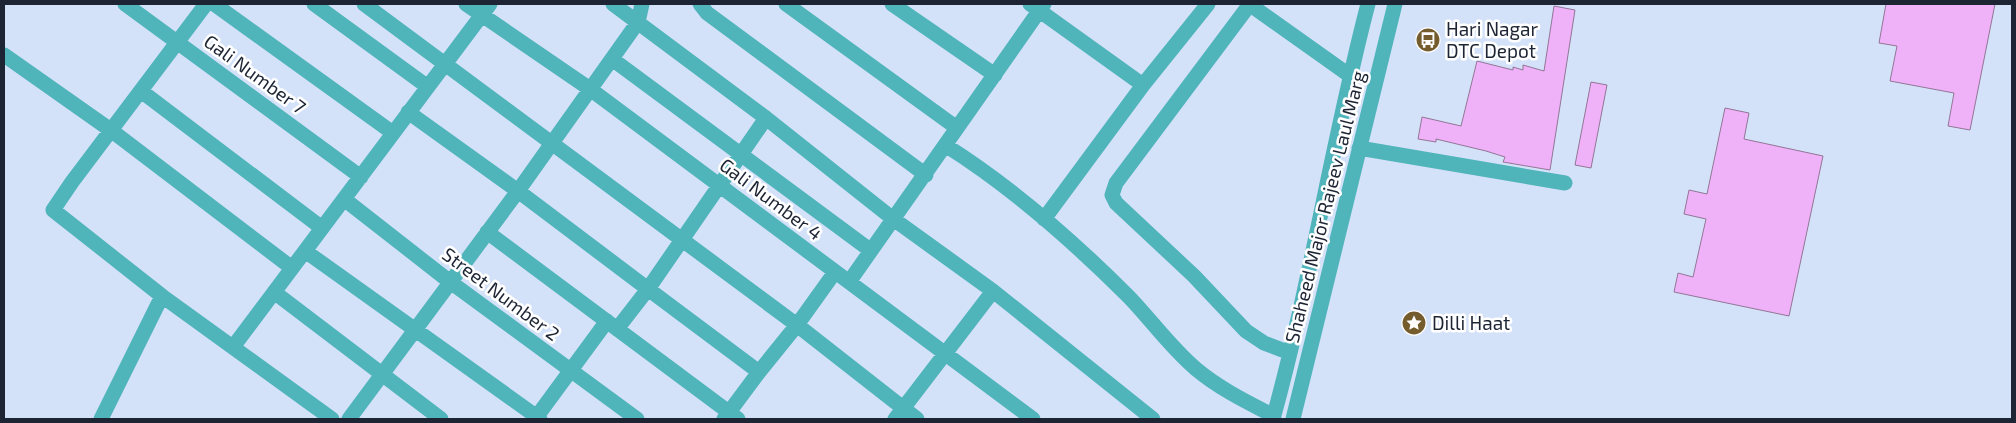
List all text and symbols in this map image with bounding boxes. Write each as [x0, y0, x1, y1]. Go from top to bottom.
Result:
place label: Hari Nagar DTC Depot [1446, 17, 1538, 62]
bus stop icon: Hari Nagar DTC Depot [1415, 27, 1441, 53]
street label: Gali Number 7 [200, 29, 311, 118]
street label: Shaheed Major Rajeev Laul Marg [1280, 68, 1370, 345]
street label: Gali Number 4 [716, 153, 827, 244]
street label: Street Number 2 [438, 242, 565, 345]
place icon: Dilli Haat [1401, 310, 1427, 336]
place label: Dilli Haat [1432, 311, 1510, 334]

